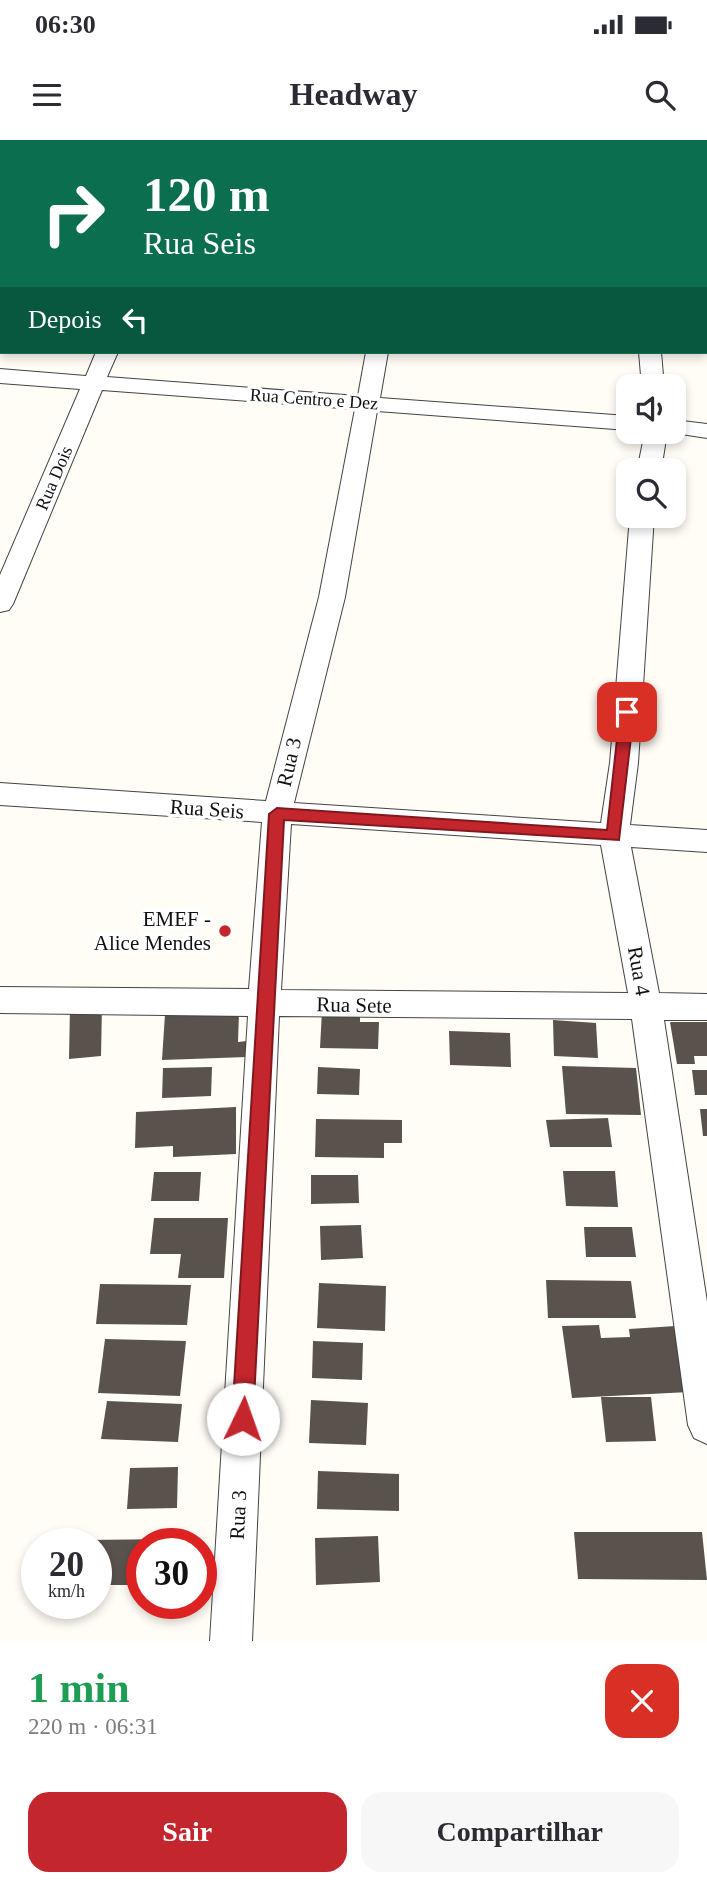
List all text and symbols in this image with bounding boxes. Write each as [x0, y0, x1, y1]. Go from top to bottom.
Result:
text: 06:30 [35, 10, 96, 39]
icon: menu [28, 76, 66, 114]
text: Headway [290, 76, 418, 112]
icon: search [641, 76, 679, 114]
text: 120 m [143, 167, 270, 222]
icon: right [28, 168, 119, 259]
text: Rua Seis [143, 225, 256, 261]
icon: left [116, 301, 154, 339]
text: Depois [28, 305, 102, 334]
map controls [616, 374, 686, 528]
button: sound [616, 374, 686, 444]
street label: Rua Centro e Dez [249, 385, 379, 413]
street label: Rua Dois [32, 443, 76, 513]
button: search [616, 458, 686, 528]
pin [597, 682, 657, 742]
icon: arrive [608, 693, 646, 731]
street label: Rua 3 [272, 735, 306, 789]
street label: Rua Seis [169, 794, 245, 824]
place label: EMEF - Alice Mendes [94, 907, 211, 955]
marker: EMEF - Alice Mendes [217, 923, 233, 939]
street label: Rua 4 [623, 945, 655, 998]
street label: Rua Sete [316, 992, 392, 1018]
position arrow [206, 1382, 280, 1456]
street label: Rua 3 [225, 1490, 251, 1540]
speed limit sign: 30 [126, 1528, 217, 1619]
text: 20 [49, 1545, 84, 1584]
text: km/h [48, 1581, 85, 1601]
button: close [605, 1664, 679, 1738]
text: 1 min [28, 1665, 130, 1711]
text: 220 m · 06:31 [28, 1714, 158, 1739]
button: Sair [28, 1792, 347, 1872]
button: Compartilhar [361, 1792, 679, 1872]

